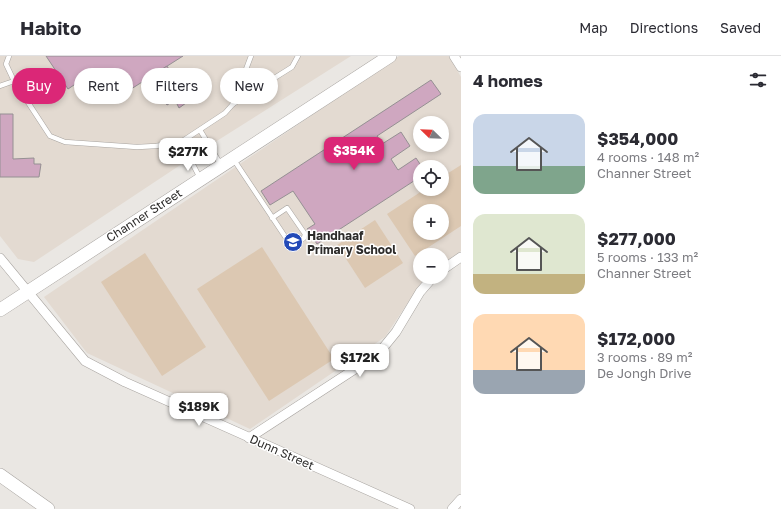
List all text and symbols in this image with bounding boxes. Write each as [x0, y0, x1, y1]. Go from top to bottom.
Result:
text: Habito [20, 16, 81, 39]
text: Map [579, 19, 608, 36]
text: Directions [630, 19, 698, 36]
text: Saved [720, 19, 761, 36]
chip: Buy [12, 68, 66, 104]
chip: Rent [74, 68, 133, 104]
chip: Filters [141, 68, 212, 104]
chip: New [220, 68, 278, 104]
icon: filters [747, 69, 769, 91]
text: 4 homes [473, 70, 543, 91]
north arrow [413, 116, 449, 152]
map controls [413, 116, 449, 284]
text: $354,000 [597, 128, 678, 149]
icon: home [505, 130, 553, 178]
pin: $354K [326, 137, 382, 171]
pin: $277K [160, 138, 216, 172]
text: $354K [333, 142, 375, 158]
text: $277K [168, 143, 208, 159]
text: 4 rooms · 148 m² [597, 149, 699, 165]
button: locate [413, 160, 449, 196]
text: Channer Street [597, 165, 692, 181]
street label: Channer Street [103, 185, 185, 245]
button: + [413, 204, 449, 240]
place label: Handhaaf Primary School [307, 228, 396, 257]
text: $277,000 [597, 228, 676, 249]
icon: home [505, 230, 553, 278]
school or university icon: Handhaaf Primary School [282, 231, 304, 253]
button: − [413, 248, 449, 284]
text: 5 rooms · 133 m² [597, 249, 698, 265]
text: Channer Street [597, 265, 692, 281]
text: $172,000 [597, 328, 675, 349]
icon: home [505, 330, 553, 378]
pin: $172K [332, 344, 388, 378]
text: $172K [340, 349, 380, 365]
text: 3 rooms · 89 m² [597, 349, 692, 365]
text: De Jongh Drive [597, 365, 691, 381]
pin: $189K [171, 393, 227, 427]
text: $189K [178, 398, 220, 414]
street label: Dunn Street [247, 431, 317, 473]

